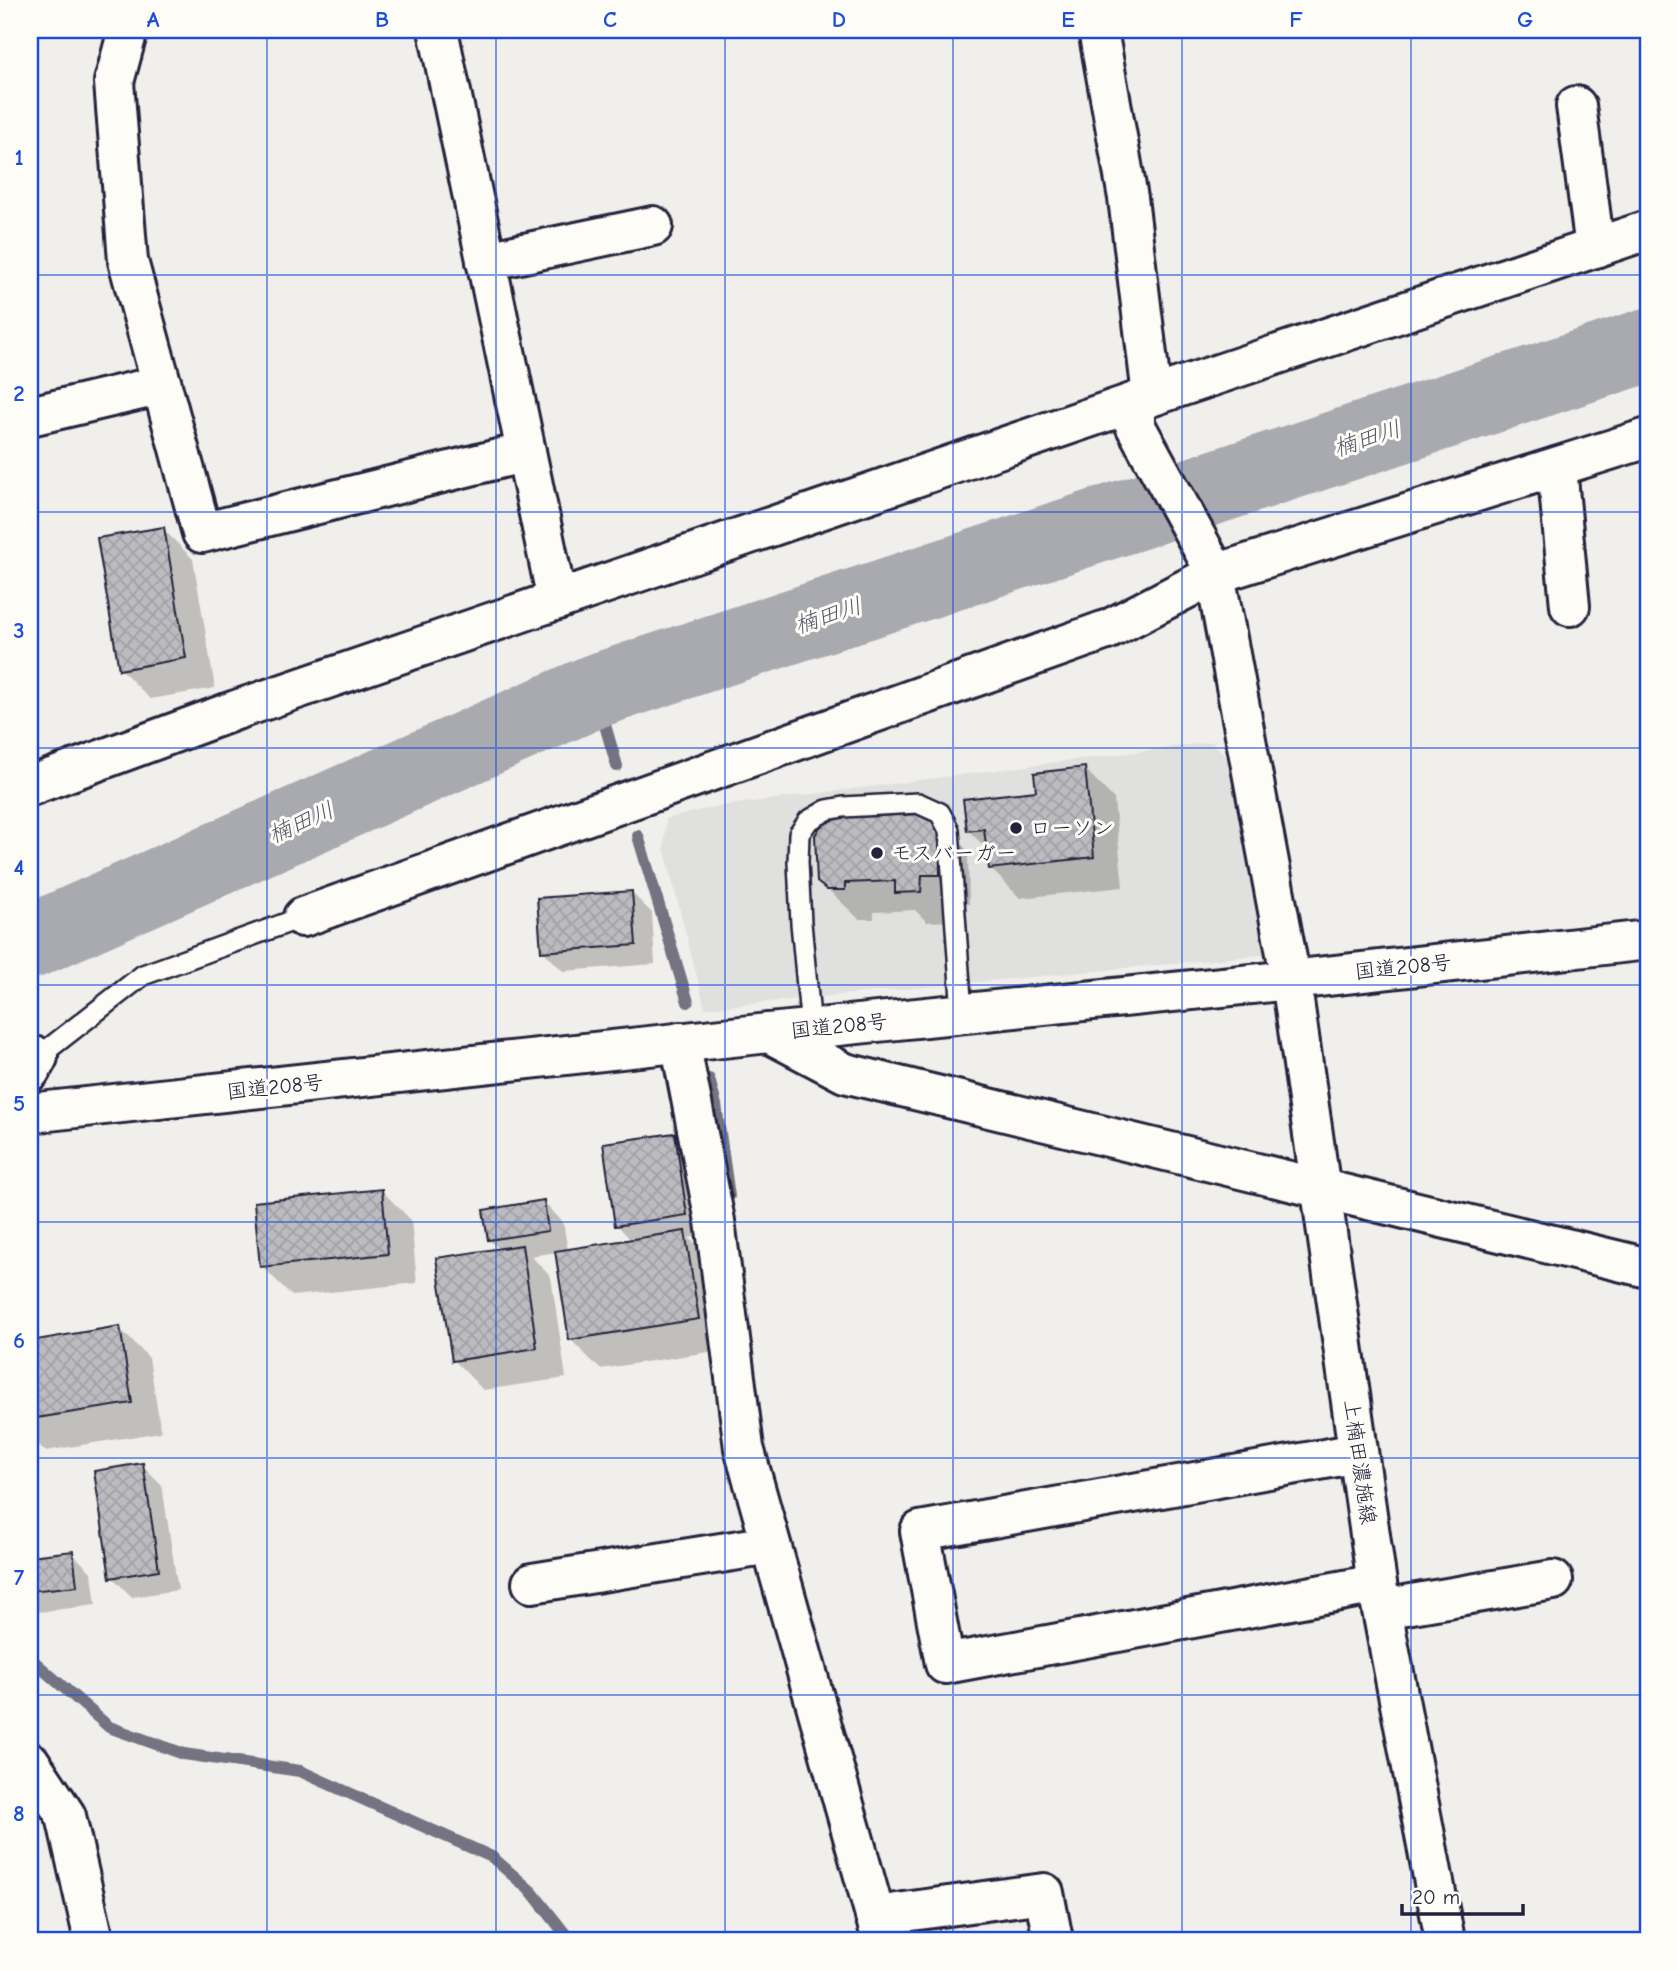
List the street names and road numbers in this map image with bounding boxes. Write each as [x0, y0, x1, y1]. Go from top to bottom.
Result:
street label: 国道208号 [1353, 950, 1453, 984]
street label: 国道208号 [789, 1009, 889, 1043]
street label: 国道208号 [225, 1070, 325, 1104]
street label: 上楠田濃施線 [1339, 1398, 1381, 1526]

